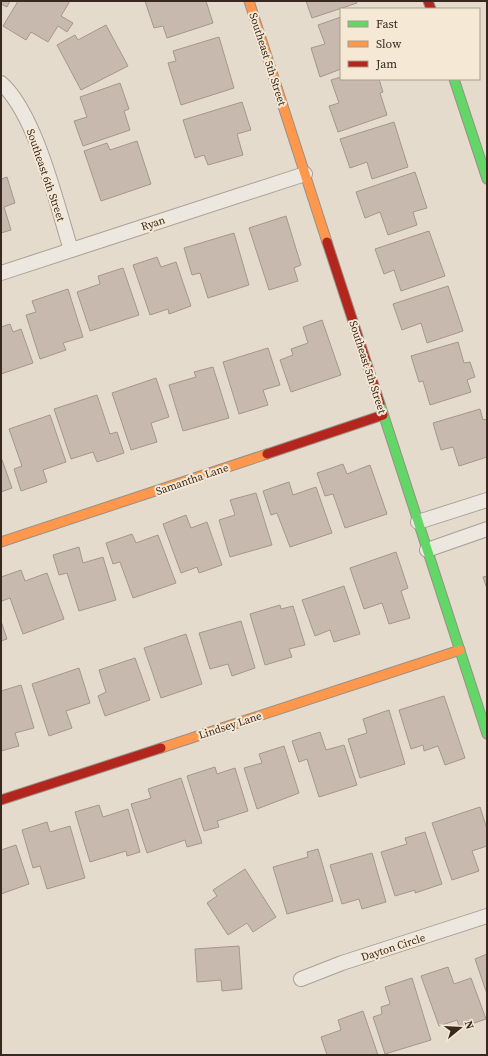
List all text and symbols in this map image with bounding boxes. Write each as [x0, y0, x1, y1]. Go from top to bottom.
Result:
legend [340, 8, 480, 80]
street label: Southeast 5th Street [245, 11, 290, 108]
text: Fast [376, 16, 398, 32]
text: Slow [376, 36, 402, 52]
text: Jam [375, 56, 397, 72]
street label: Southeast 6th Street [23, 127, 69, 224]
street label: Ryan [139, 212, 167, 234]
street label: Southeast 5th Street [345, 319, 390, 416]
street label: Samantha Lane [154, 460, 231, 499]
street label: Lindsey Lane [197, 708, 264, 743]
street label: Dayton Circle [359, 930, 428, 965]
north arrow [440, 1008, 480, 1048]
text: N [461, 1019, 477, 1031]

